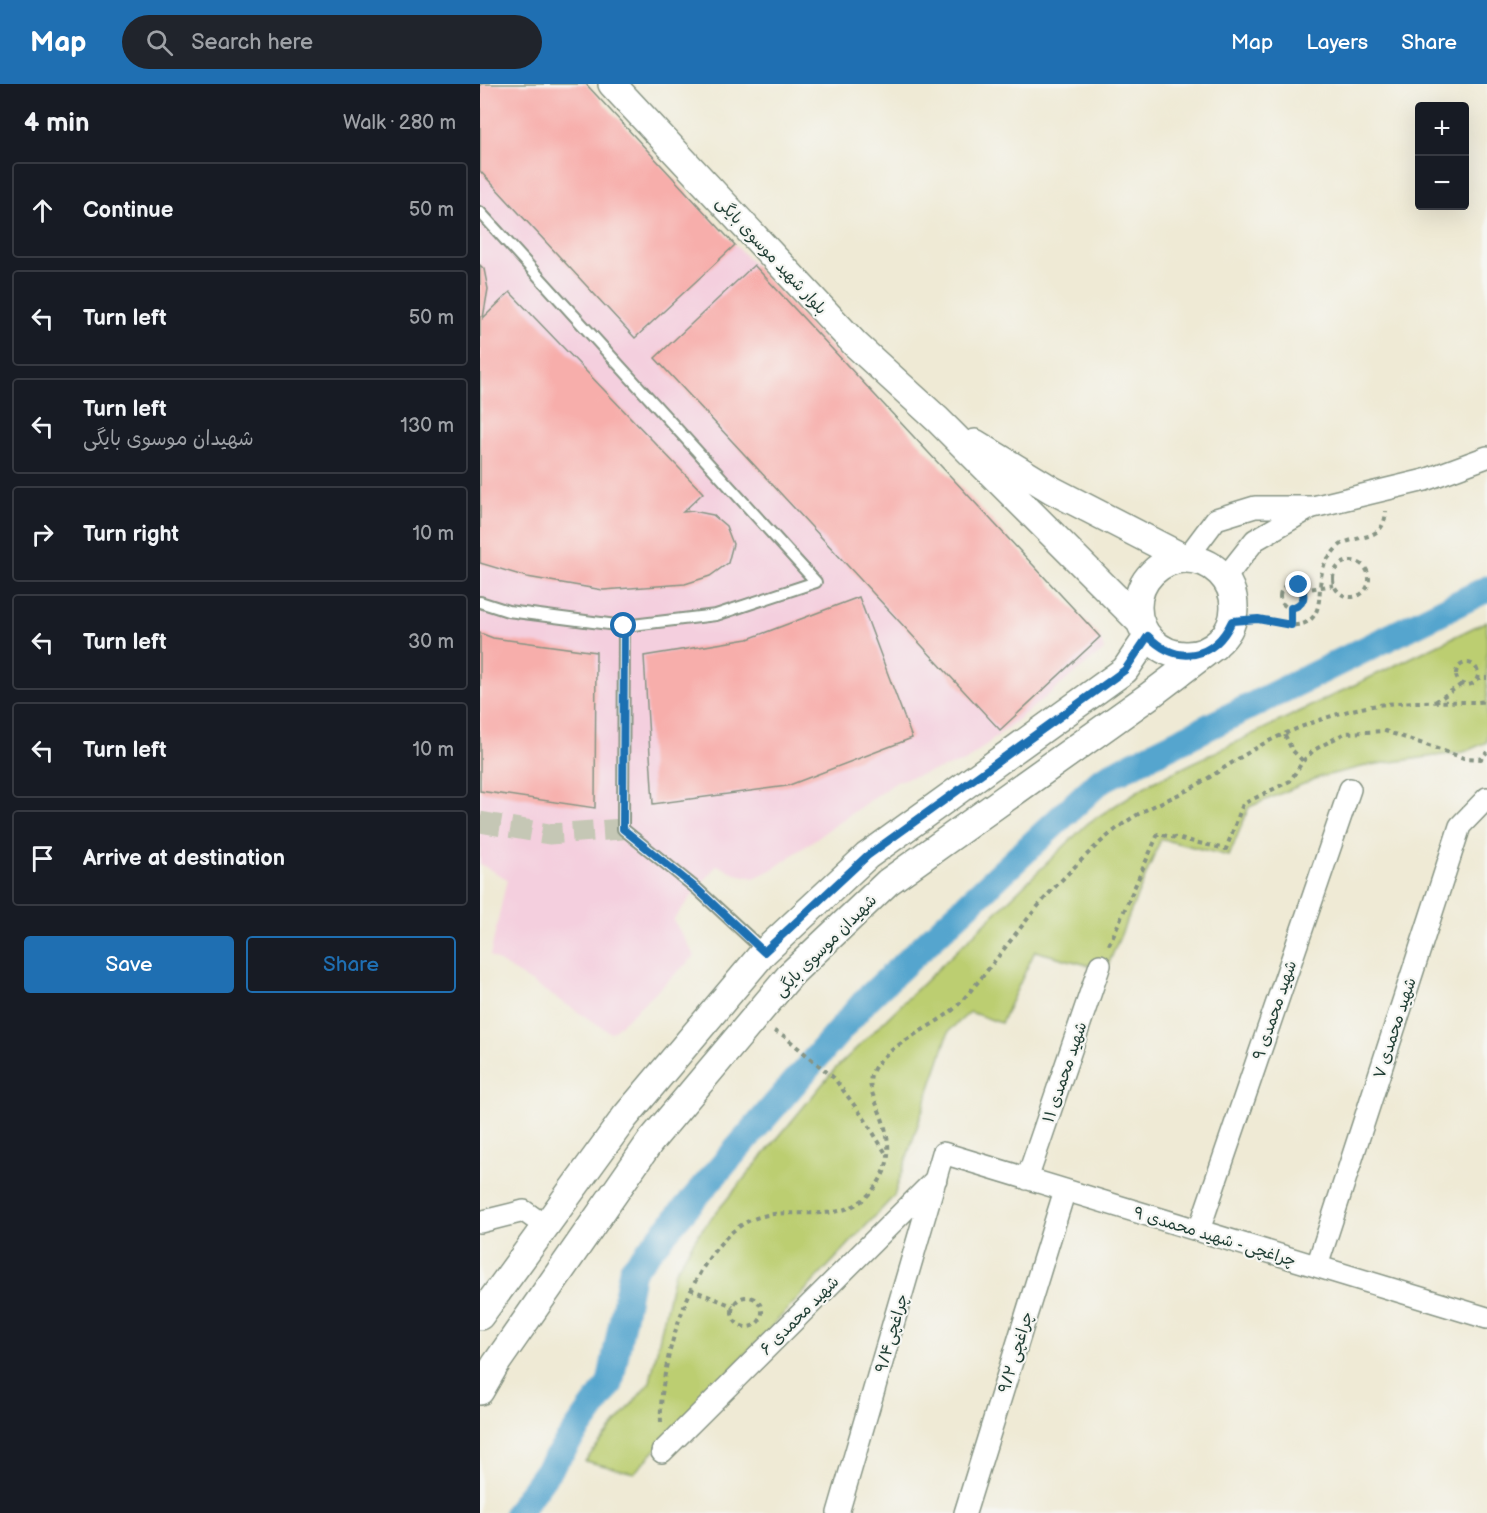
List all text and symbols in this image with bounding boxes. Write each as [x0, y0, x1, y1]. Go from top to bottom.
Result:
search box [122, 15, 542, 69]
text: Map [30, 26, 86, 59]
icon: search [143, 26, 176, 59]
text: Search here [191, 29, 313, 56]
text: Map [1231, 30, 1273, 55]
text: Layers [1306, 30, 1368, 55]
text: Share [1401, 30, 1457, 55]
map controls [1415, 102, 1469, 210]
button: + [1415, 102, 1469, 156]
text: 4 min [24, 108, 89, 139]
text: Walk · 280 m [343, 111, 456, 135]
button: − [1415, 156, 1469, 210]
street label: بلوار شهید موسوی بایگی [712, 193, 831, 319]
icon: ahead [26, 194, 59, 227]
text: Continue [83, 197, 173, 224]
text: 50 m [409, 198, 454, 222]
icon: left [26, 302, 59, 335]
text: Turn left [83, 305, 167, 332]
text: 50 m [409, 306, 454, 330]
text: Turn left [83, 396, 167, 423]
icon: left [26, 410, 59, 443]
text: 130 m [400, 414, 454, 438]
text: شهیدان موسوی بایگی [83, 427, 254, 451]
icon: right [26, 518, 59, 551]
text: Turn right [83, 521, 179, 548]
text: 10 m [413, 522, 454, 546]
route end [1285, 571, 1311, 597]
route start [610, 612, 636, 638]
icon: left [26, 626, 59, 659]
text: Turn left [83, 629, 167, 656]
text: 30 m [408, 630, 454, 654]
icon: left [26, 734, 59, 767]
text: Turn left [83, 737, 167, 764]
text: 10 m [413, 738, 454, 762]
icon: arrive [26, 842, 59, 875]
text: Arrive at destination [83, 845, 285, 872]
street label: شهیدان موسوی بایگی [770, 890, 881, 1001]
button: Save [24, 936, 234, 993]
button: Share [246, 936, 456, 993]
street label: شهید محمدی ۹ [1250, 958, 1301, 1063]
street label: شهید محمدی ۷ [1370, 976, 1421, 1081]
street label: شهید محمدی ۱۱ [1039, 1020, 1092, 1125]
street label: ۹ چراغچی - شهید محمدی [1131, 1204, 1298, 1271]
street label: شهید محمدی ۶ [757, 1273, 843, 1359]
street label: ۹/۴چراغچی [872, 1292, 913, 1375]
street label: ۹/۲ چراغچی [995, 1309, 1038, 1396]

